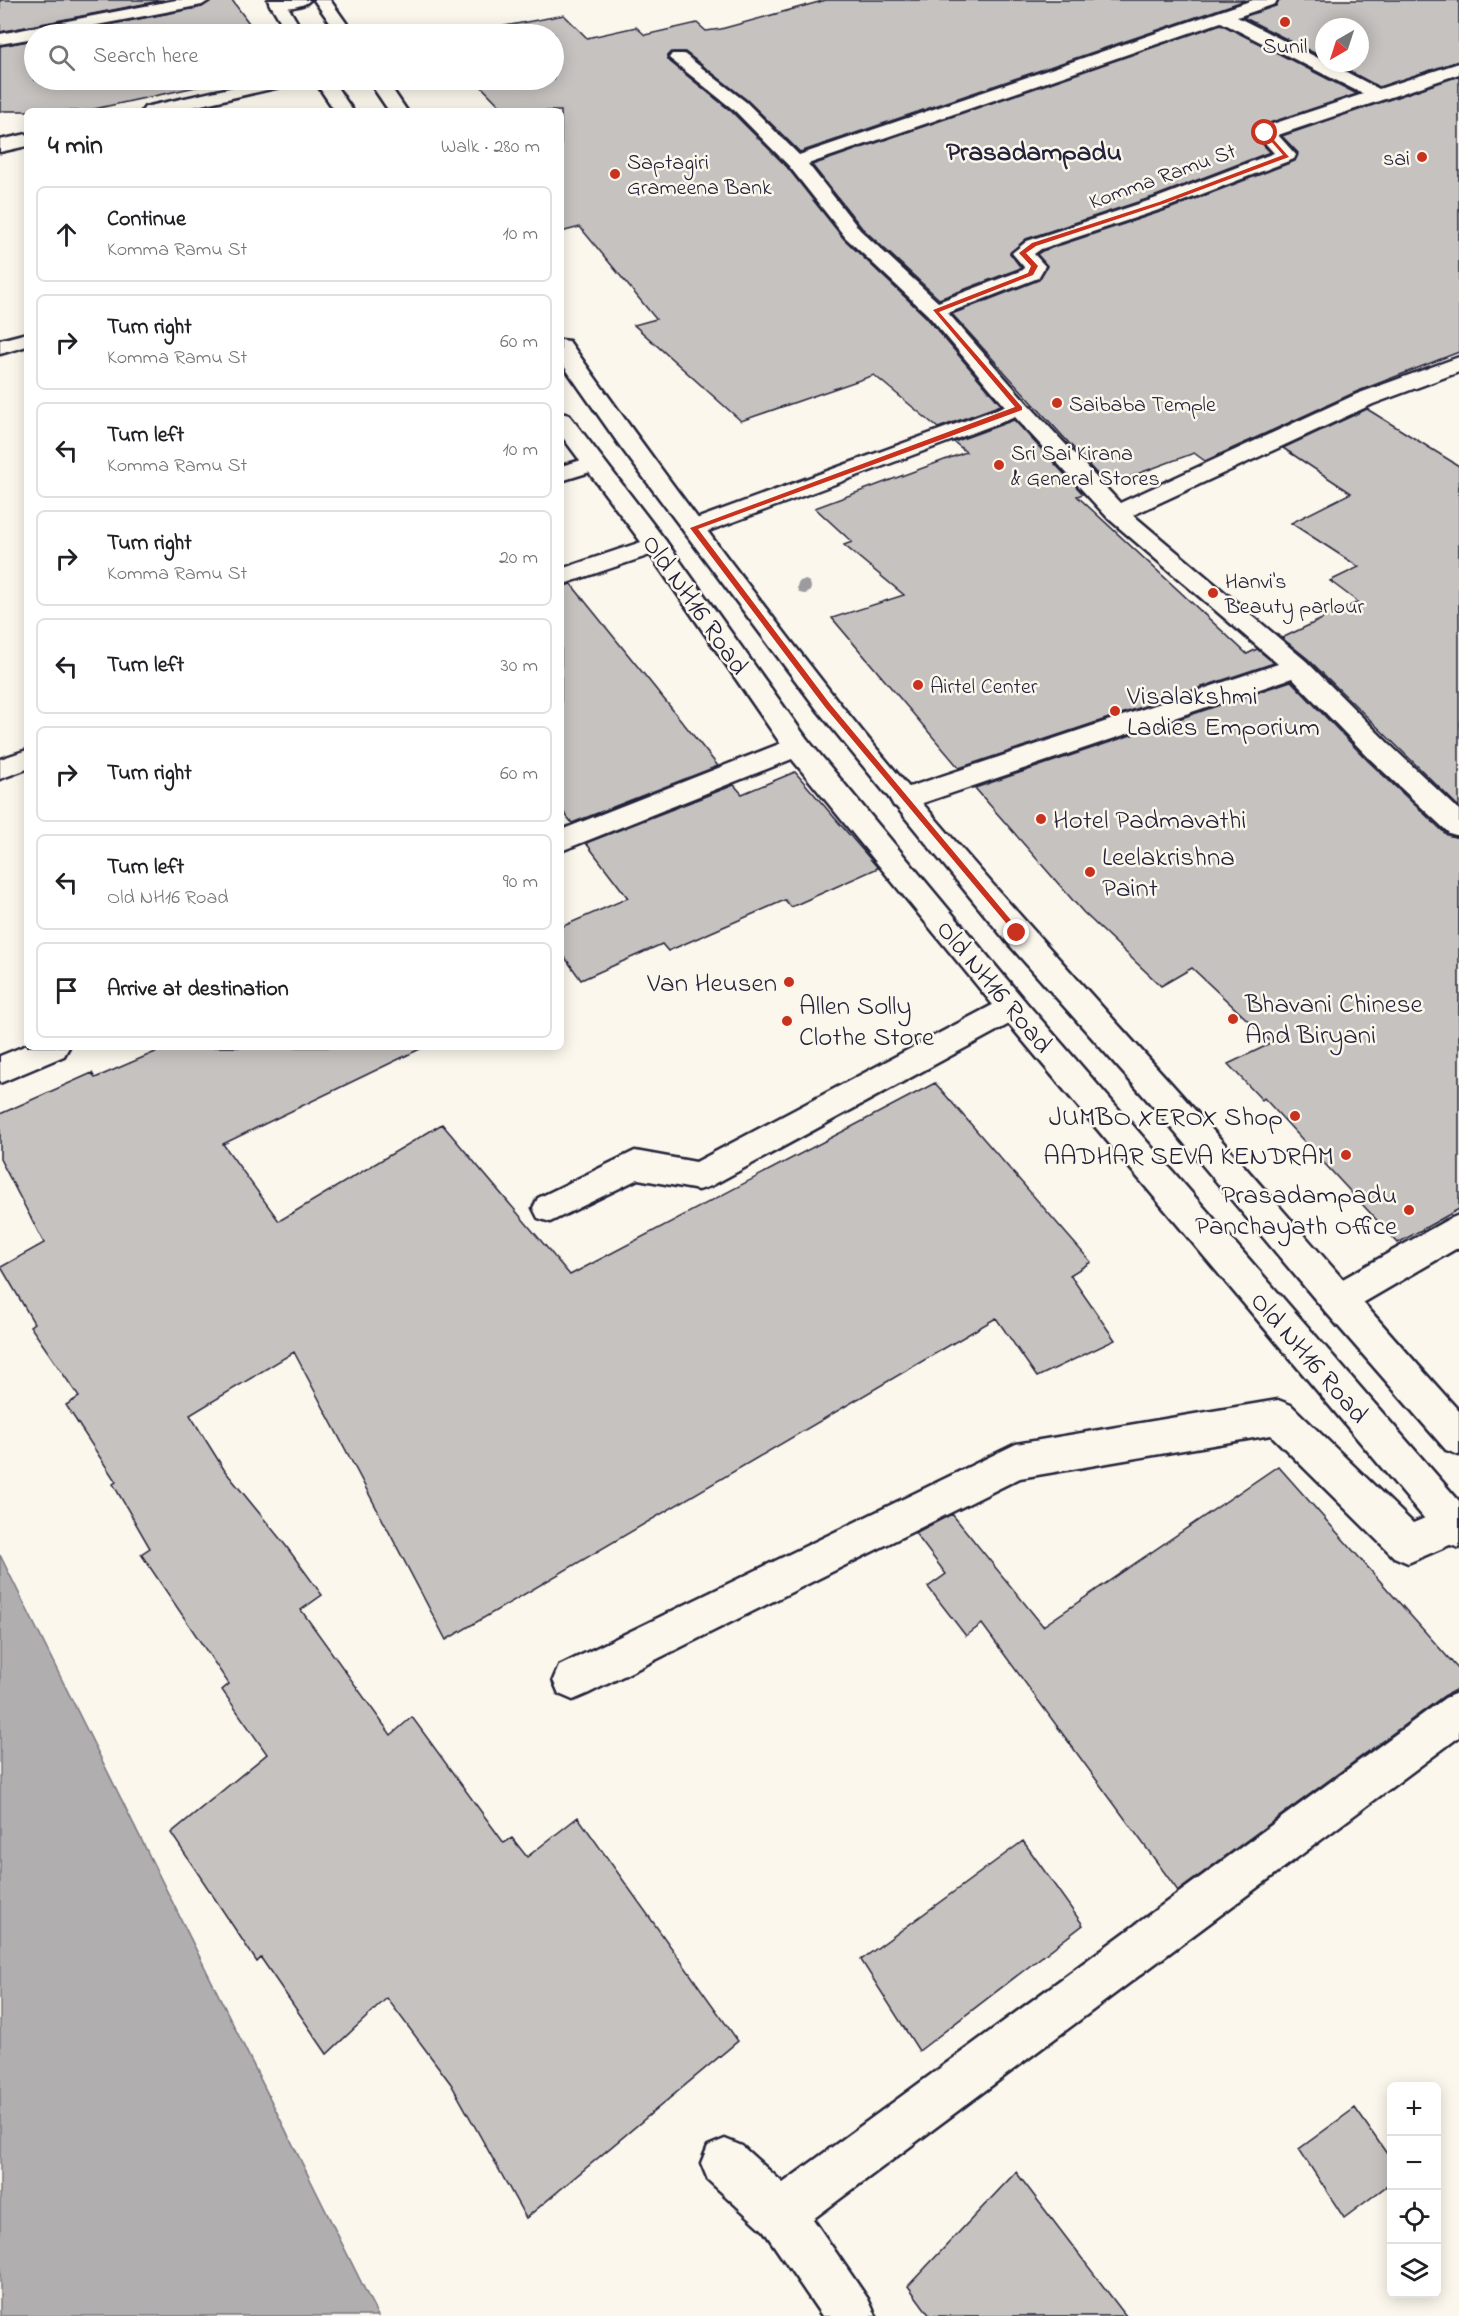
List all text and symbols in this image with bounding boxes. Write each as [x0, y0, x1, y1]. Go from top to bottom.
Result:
marker: Sunil [1278, 15, 1292, 29]
north arrow [1315, 18, 1369, 72]
search box [24, 24, 564, 90]
place label: Sunil [1262, 32, 1308, 64]
icon: search [45, 41, 78, 74]
text: Search here [93, 41, 198, 73]
route start [1251, 119, 1277, 145]
text: 4 min [48, 128, 103, 166]
text: Walk · 280 m [441, 133, 540, 162]
district label: Prasadampadu [946, 134, 1122, 173]
street label: Komma Ramu St [1085, 136, 1242, 219]
place label: sai [1383, 144, 1410, 176]
place label: Saptagiri Grameena Bank [627, 148, 772, 205]
marker: sai [1415, 150, 1429, 164]
marker: Saptagiri Grameena Bank [608, 167, 622, 181]
text: Continue [107, 204, 186, 236]
icon: ahead [50, 218, 83, 251]
text: 10 m [502, 220, 538, 249]
text: Komma Ramu St [107, 236, 247, 265]
text: Turn right [107, 312, 192, 344]
icon: right [50, 326, 83, 359]
text: 60 m [500, 328, 538, 357]
text: Komma Ramu St [107, 344, 247, 373]
place label: Saibaba Temple [1069, 390, 1216, 422]
marker: Saibaba Temple [1050, 396, 1064, 410]
text: Turn left [107, 420, 184, 452]
icon: left [50, 434, 83, 467]
text: 10 m [502, 436, 538, 465]
place label: Sri Sai Kirana & General Stores [1011, 439, 1160, 496]
text: Komma Ramu St [107, 452, 247, 481]
marker: Sri Sai Kirana & General Stores [992, 458, 1006, 472]
street label: Old NH16 Road [631, 527, 757, 684]
text: Turn right [107, 528, 192, 560]
icon: right [50, 542, 83, 575]
text: 20 m [499, 544, 538, 573]
text: Komma Ramu St [107, 560, 247, 589]
place label: Hanvi's Beauty parlour [1224, 567, 1365, 625]
marker: Hanvi's Beauty parlour [1206, 586, 1220, 600]
icon: left [50, 650, 83, 683]
text: Turn left [107, 650, 184, 682]
text: 30 m [501, 652, 538, 681]
place label: Airtel Center [930, 672, 1038, 704]
marker: Airtel Center [911, 678, 925, 692]
place label: Visalakshmi Ladies Emporium [1126, 678, 1320, 748]
marker: Visalakshmi Ladies Emporium [1108, 704, 1122, 718]
icon: right [50, 758, 83, 791]
text: Turn right [107, 758, 192, 790]
text: 60 m [500, 760, 538, 789]
place label: Hotel Padmavathi [1053, 802, 1246, 841]
marker: Hotel Padmavathi [1034, 812, 1048, 826]
place label: Leelakrishna Paint [1102, 839, 1235, 909]
text: Turn left [107, 852, 184, 884]
marker: Leelakrishna Paint [1083, 865, 1097, 879]
icon: left [50, 866, 83, 899]
text: 90 m [503, 868, 538, 897]
text: Old NH16 Road [107, 884, 229, 913]
street label: Old NH16 Road [925, 912, 1061, 1063]
route end [1003, 919, 1029, 945]
place label: Van Heusen [646, 965, 777, 1004]
icon: arrive [50, 974, 83, 1007]
text: Arrive at destination [107, 974, 289, 1006]
marker: Van Heusen [782, 975, 796, 989]
place label: Bhavani Chinese And Biryani [1244, 986, 1424, 1056]
place label: Allen Solly Clothe Store [799, 988, 935, 1058]
marker: Bhavani Chinese And Biryani [1226, 1012, 1240, 1026]
marker: Allen Solly Clothe Store [780, 1014, 794, 1028]
place label: JUMBO XEROX Shop [1049, 1099, 1283, 1138]
marker: JUMBO XEROX Shop [1288, 1109, 1302, 1123]
place label: AADHAR SEVA KENDRAM [1043, 1138, 1334, 1177]
marker: AADHAR SEVA KENDRAM [1339, 1148, 1353, 1162]
place label: Prasadampadu Panchayath Office [1195, 1177, 1398, 1247]
marker: Prasadampadu Panchayath Office [1402, 1203, 1416, 1217]
street label: Old NH16 Road [1240, 1284, 1377, 1433]
map controls [1387, 2082, 1441, 2298]
button: + [1387, 2082, 1441, 2136]
button: − [1387, 2136, 1441, 2190]
button: locate [1387, 2190, 1441, 2244]
button: layers [1387, 2244, 1441, 2298]

